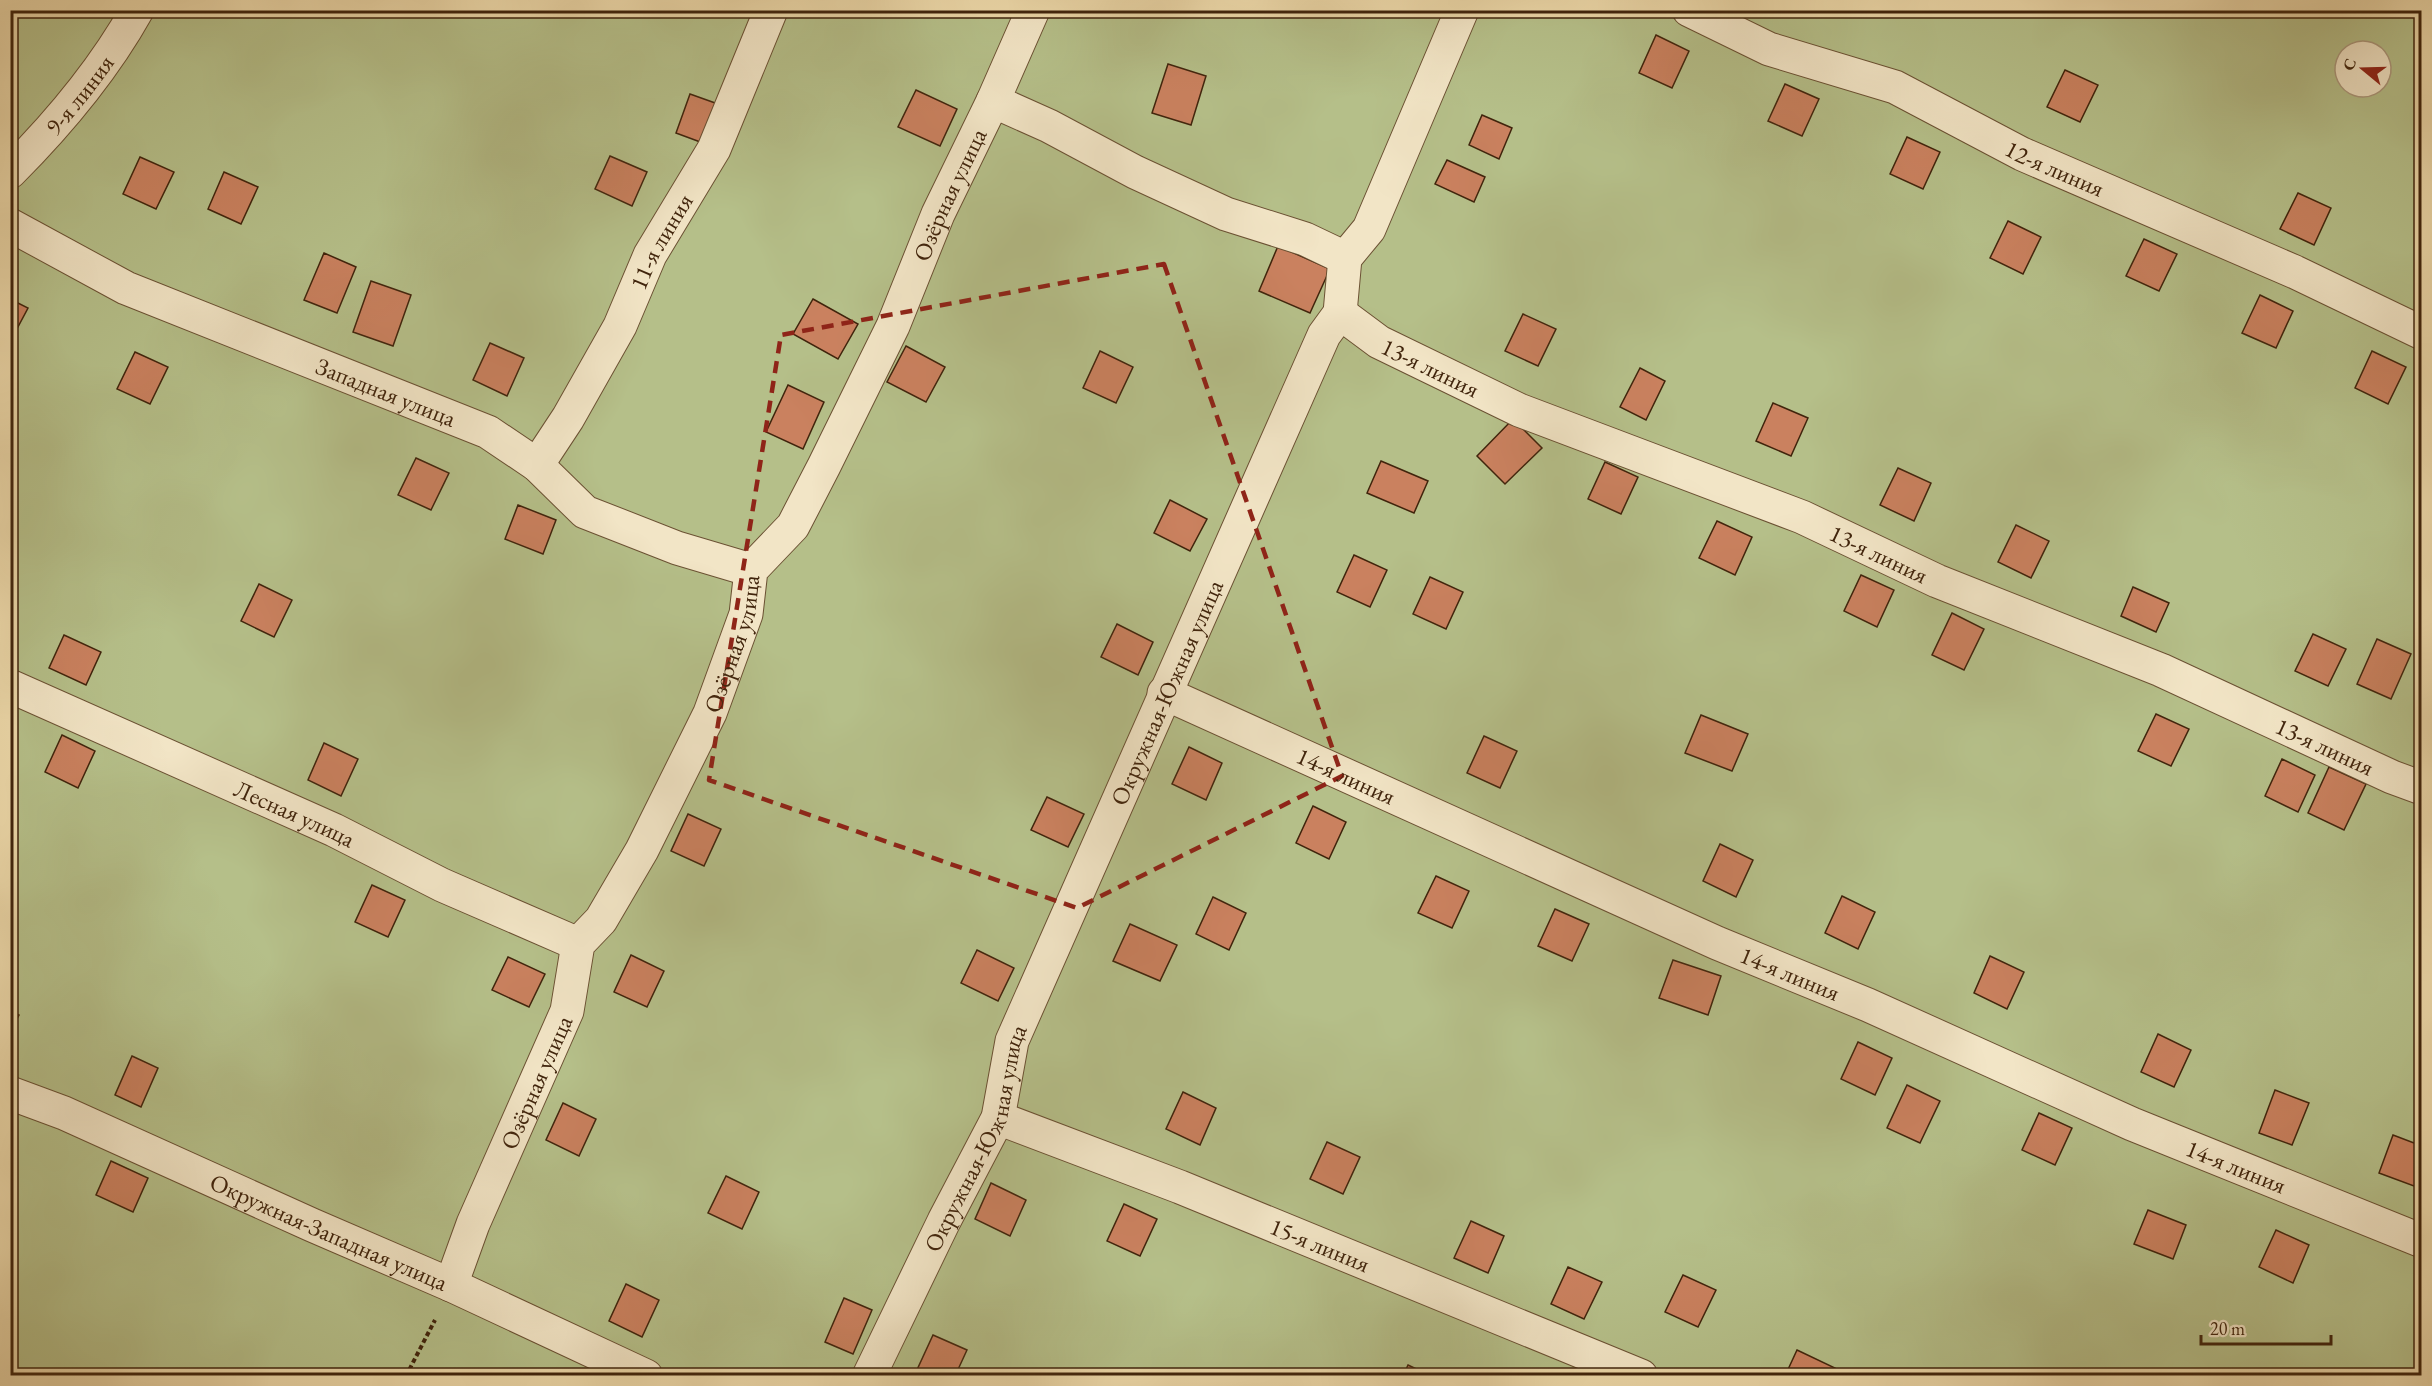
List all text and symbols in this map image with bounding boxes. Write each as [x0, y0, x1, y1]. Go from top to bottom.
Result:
north arrow [2333, 39, 2393, 99]
street label: 9-я линия [38, 48, 120, 141]
text: С [2338, 55, 2361, 73]
street label: Озёрная улица [905, 122, 993, 265]
street label: 12-я линия [2000, 132, 2110, 203]
street label: 11-я линия [622, 187, 699, 294]
street label: 13-я линия [1376, 330, 1485, 404]
street label: Западная улица [312, 350, 461, 433]
street label: 13-я линия [1825, 517, 1933, 590]
street label: Озёрная улица [696, 573, 766, 717]
street label: Окружная-Южная улица [1103, 574, 1230, 810]
street label: 13-я линия [2271, 710, 2380, 782]
street label: 14-я линия [1292, 740, 1401, 811]
street label: Лесная улица [230, 772, 361, 854]
street label: 14-я линия [1736, 939, 1845, 1007]
street label: Озёрная улица [493, 1010, 579, 1154]
street label: Окружная-Южная улица [916, 1019, 1033, 1257]
street label: 14-я линия [2181, 1132, 2291, 1200]
street label: Окружная-Западная улица [205, 1166, 453, 1297]
street label: 15-я линия [1265, 1210, 1375, 1279]
scale bar [2201, 1308, 2332, 1346]
text: 20 m [2210, 1317, 2245, 1340]

